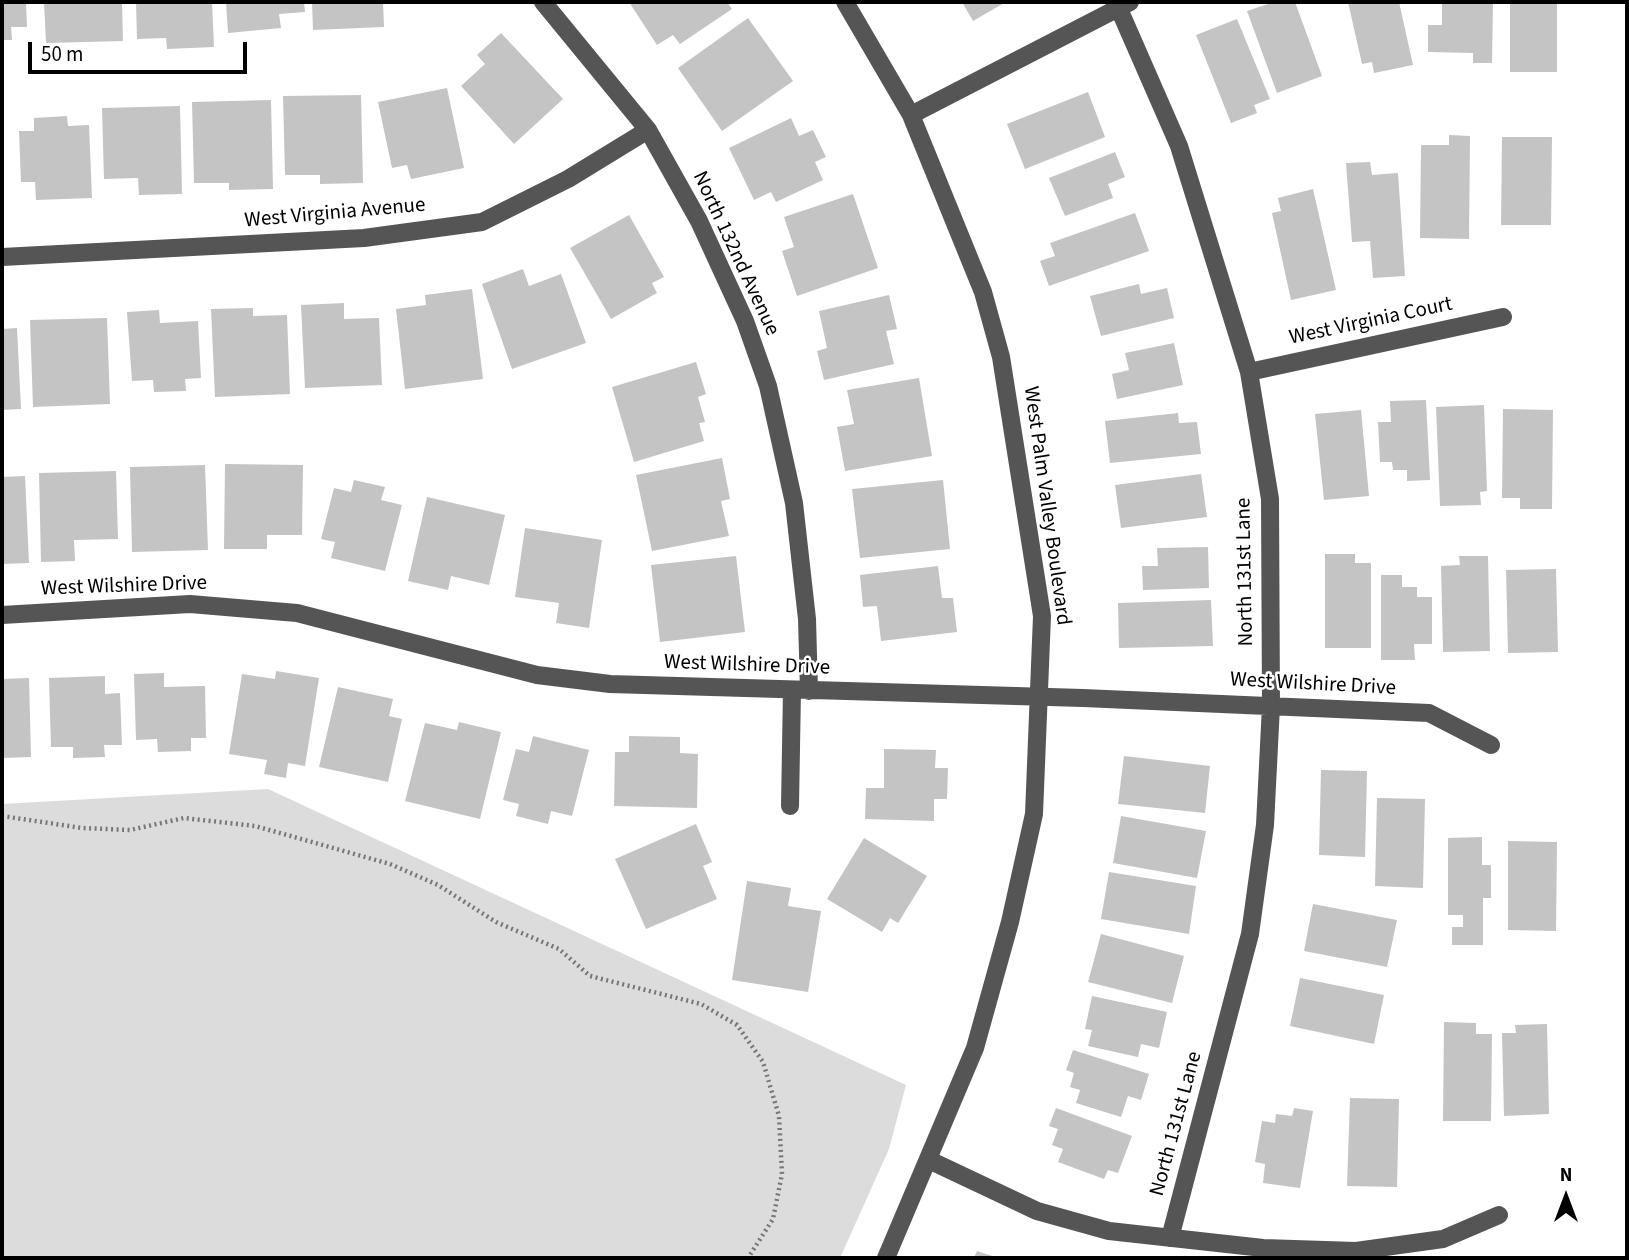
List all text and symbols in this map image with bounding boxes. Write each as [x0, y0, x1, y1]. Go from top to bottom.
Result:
scale bar [32, 28, 250, 72]
text: 50 m [41, 39, 83, 69]
street label: North 132nd Avenue [686, 168, 784, 340]
street label: West Virginia Avenue [243, 194, 427, 234]
street label: West Virginia Court [1287, 292, 1455, 352]
street label: West Palm Valley Boulevard [1017, 385, 1075, 627]
street label: North 131st Lane [1232, 497, 1260, 647]
street label: West Wilshire Drive [41, 572, 207, 602]
street label: West Wilshire Drive [664, 651, 830, 681]
street label: West Wilshire Drive [1229, 668, 1397, 702]
street label: North 131st Lane [1146, 1049, 1208, 1199]
north arrow [1531, 1162, 1601, 1232]
text: N [1560, 1162, 1572, 1189]

